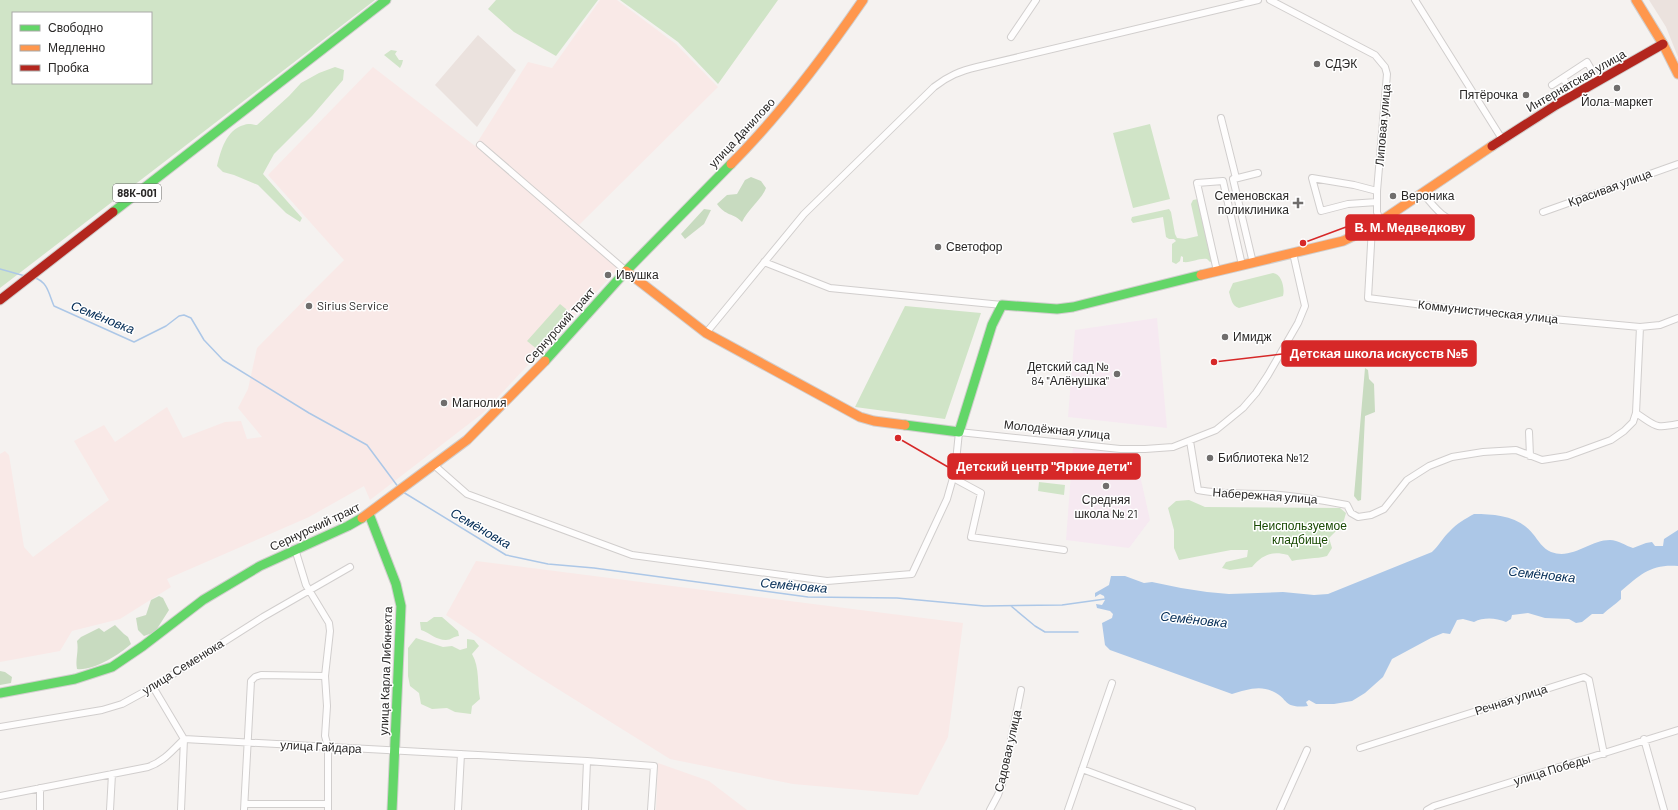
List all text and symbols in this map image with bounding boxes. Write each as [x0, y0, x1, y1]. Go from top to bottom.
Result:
legend [12, 12, 152, 84]
text: Свободно [48, 20, 103, 35]
text: Медленно [48, 40, 105, 55]
street label: Интернатская улица [1523, 46, 1628, 115]
place label: СДЭК [1325, 56, 1357, 71]
marker: СДЭК [1312, 59, 1322, 69]
text: Пробка [48, 60, 89, 75]
street label: Липовая улица [1371, 83, 1394, 167]
marker: Йола-маркет [1612, 83, 1622, 93]
place label: Пятёрочка [1459, 87, 1518, 102]
marker: Пятёрочка [1521, 90, 1531, 100]
street label: улица Данилово [705, 94, 778, 171]
place label: Йола-маркет [1581, 94, 1654, 109]
street label: Красивая улица [1566, 165, 1654, 210]
road number: 88К-001 [113, 184, 161, 202]
place label: Семеновская поликлиника [1215, 188, 1289, 216]
place label: Вероника [1401, 188, 1455, 203]
marker: Вероника [1388, 191, 1398, 201]
marker: Семеновская поликлиника [1292, 197, 1304, 209]
callout: В. М. Медведкову [1346, 215, 1474, 240]
text: В. М. Медведкову [1354, 219, 1466, 235]
place label: Светофор [946, 239, 1003, 254]
marker: Светофор [933, 242, 943, 252]
place label: Ивушка [616, 267, 659, 282]
marker: Ивушка [603, 270, 613, 280]
street label: Сернурский тракт [521, 284, 598, 367]
water label: Семёновка [69, 297, 137, 337]
street label: Коммунистическая улица [1417, 297, 1559, 326]
place label: Sirius Service [317, 298, 389, 312]
marker: Sirius Service [304, 301, 314, 311]
place label: Имидж [1233, 329, 1272, 344]
marker: Имидж [1220, 332, 1230, 342]
callout: Детская школа искусств №5 [1282, 341, 1476, 366]
text: Детская школа искусств №5 [1290, 345, 1468, 361]
place label: Детский сад № 84 "Алёнушка" [1027, 359, 1109, 388]
marker: Детский сад № 84 "Алёнушка" [1112, 369, 1122, 379]
place label: Магнолия [452, 395, 506, 409]
marker: Магнолия [439, 398, 449, 408]
street label: Молодёжная улица [1003, 416, 1111, 443]
place label: Библиотека №12 [1218, 450, 1309, 464]
marker: Библиотека №12 [1205, 453, 1215, 463]
callout: Детский центр "Яркие дети" [948, 454, 1140, 479]
text: Детский центр "Яркие дети" [956, 458, 1132, 474]
marker: Средняя школа № 21 [1101, 481, 1111, 491]
street label: Набережная улица [1212, 484, 1318, 507]
place label: Средняя школа № 21 [1074, 492, 1138, 520]
street label: Сернурский тракт [267, 499, 363, 554]
water label: Семёновка [448, 504, 514, 552]
park label: Неиспользуемое кладбище [1253, 518, 1347, 547]
water label: Семёновка [1508, 563, 1576, 585]
water label: Семёновка [760, 574, 828, 596]
street label: улица Карла Либкнехта [376, 606, 395, 736]
water label: Семёновка [1160, 608, 1228, 630]
street label: улица Семенюка [139, 635, 227, 698]
street label: Речная улица [1473, 681, 1549, 718]
street label: Садовая улица [991, 708, 1024, 793]
street label: улица Гайдара [280, 737, 362, 756]
street label: улица Победы [1512, 751, 1592, 788]

